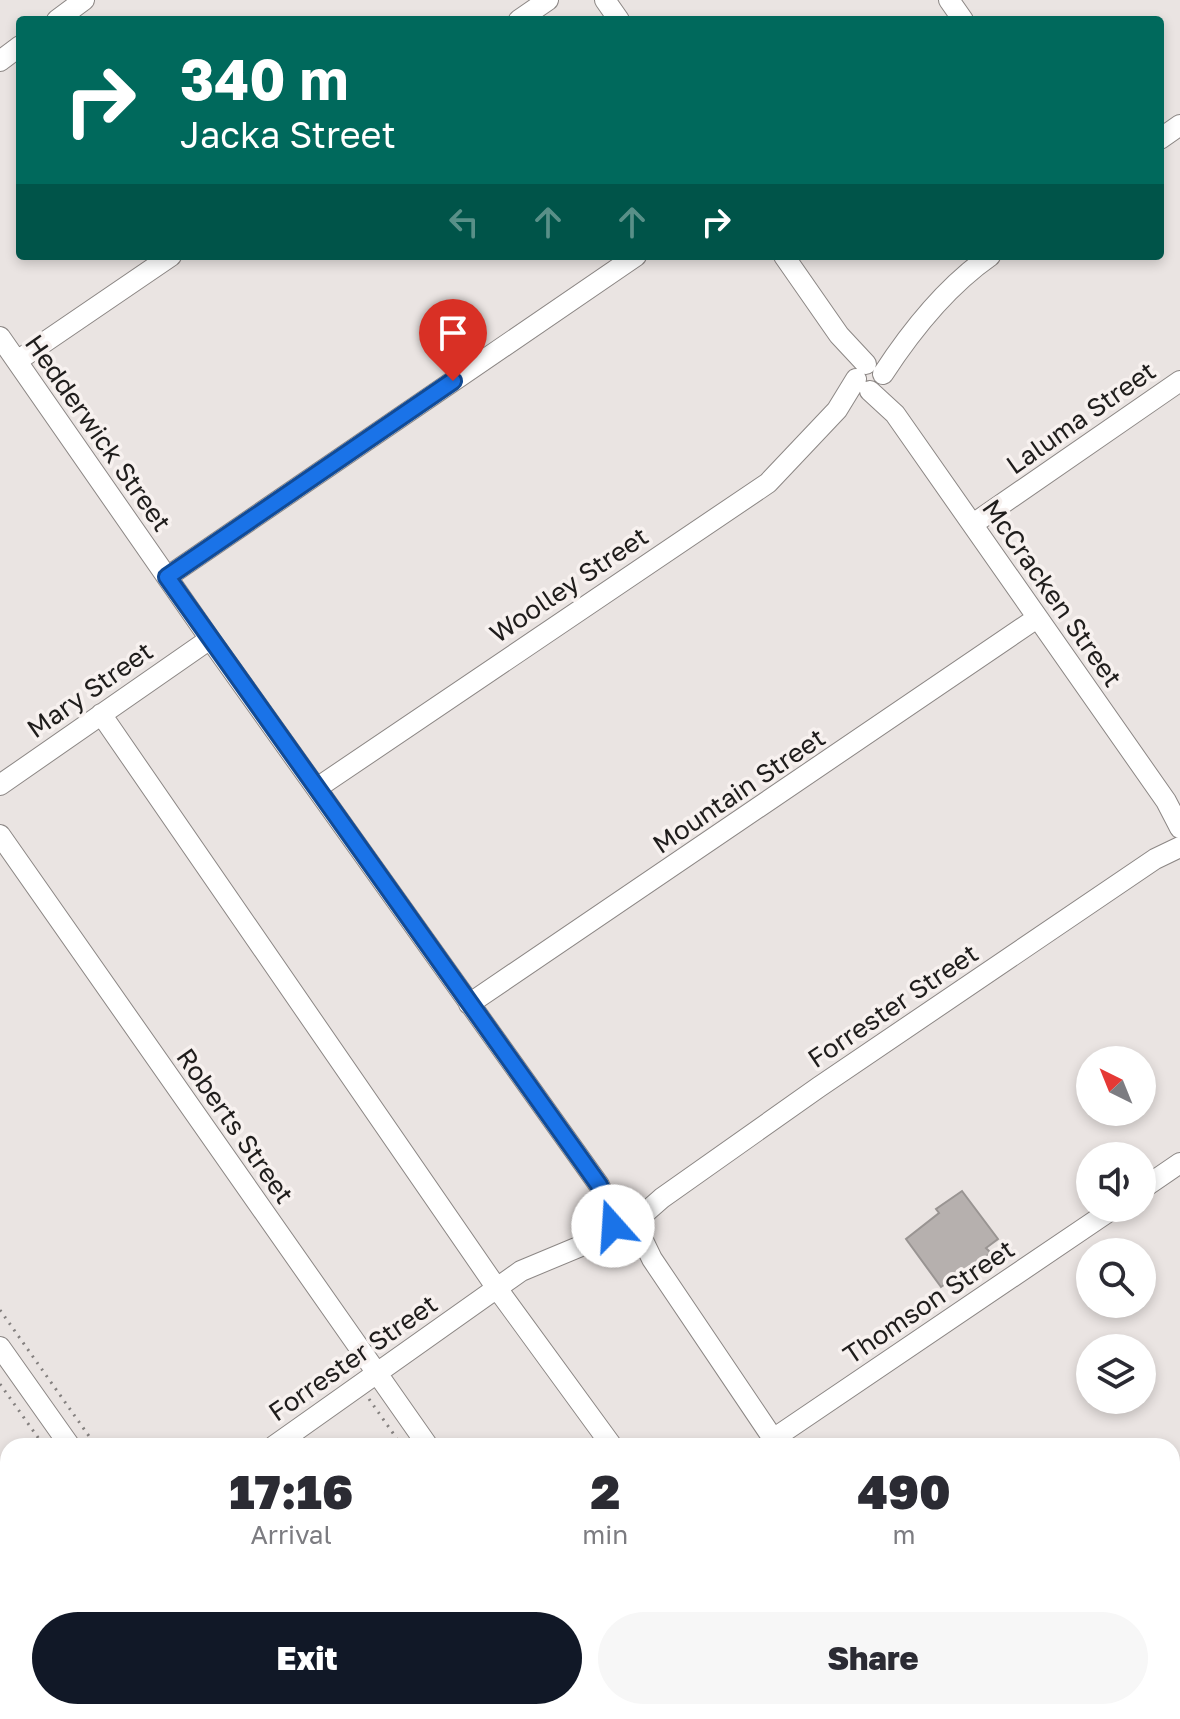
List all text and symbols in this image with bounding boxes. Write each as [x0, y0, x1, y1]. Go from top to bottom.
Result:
text: 340 m [180, 45, 349, 112]
icon: right [48, 48, 152, 152]
text: Jacka Street [180, 113, 396, 156]
icon: left [442, 200, 486, 244]
icon: ahead [526, 200, 570, 244]
icon: ahead [610, 200, 654, 244]
icon: right [694, 200, 738, 244]
pin [419, 299, 487, 381]
icon: arrive [431, 311, 475, 355]
street label: Hedderwick Street [19, 328, 178, 537]
street label: Laluma Street [1000, 355, 1161, 480]
street label: McCracken Street [976, 493, 1129, 692]
street label: Woolley Street [484, 520, 654, 649]
street label: Mary Street [21, 635, 158, 744]
street label: Mountain Street [647, 722, 831, 860]
street label: Forrester Street [802, 937, 984, 1074]
street label: Roberts Street [170, 1042, 300, 1209]
north arrow [1076, 1046, 1156, 1126]
map controls [1076, 1046, 1156, 1414]
button: sound [1076, 1142, 1156, 1222]
position arrow [571, 1184, 655, 1268]
street label: Thomson Street [837, 1233, 1020, 1370]
button: search [1076, 1238, 1156, 1318]
street label: Forrester Street [262, 1288, 443, 1427]
button: layers [1076, 1334, 1156, 1414]
text: 17:16 [229, 1462, 353, 1520]
text: 2 [590, 1462, 620, 1520]
text: 490 [857, 1462, 951, 1520]
text: Arrival [250, 1519, 332, 1550]
text: min [582, 1519, 628, 1550]
text: m [893, 1519, 916, 1550]
button: Exit [32, 1612, 582, 1704]
button: Share [598, 1612, 1148, 1704]

